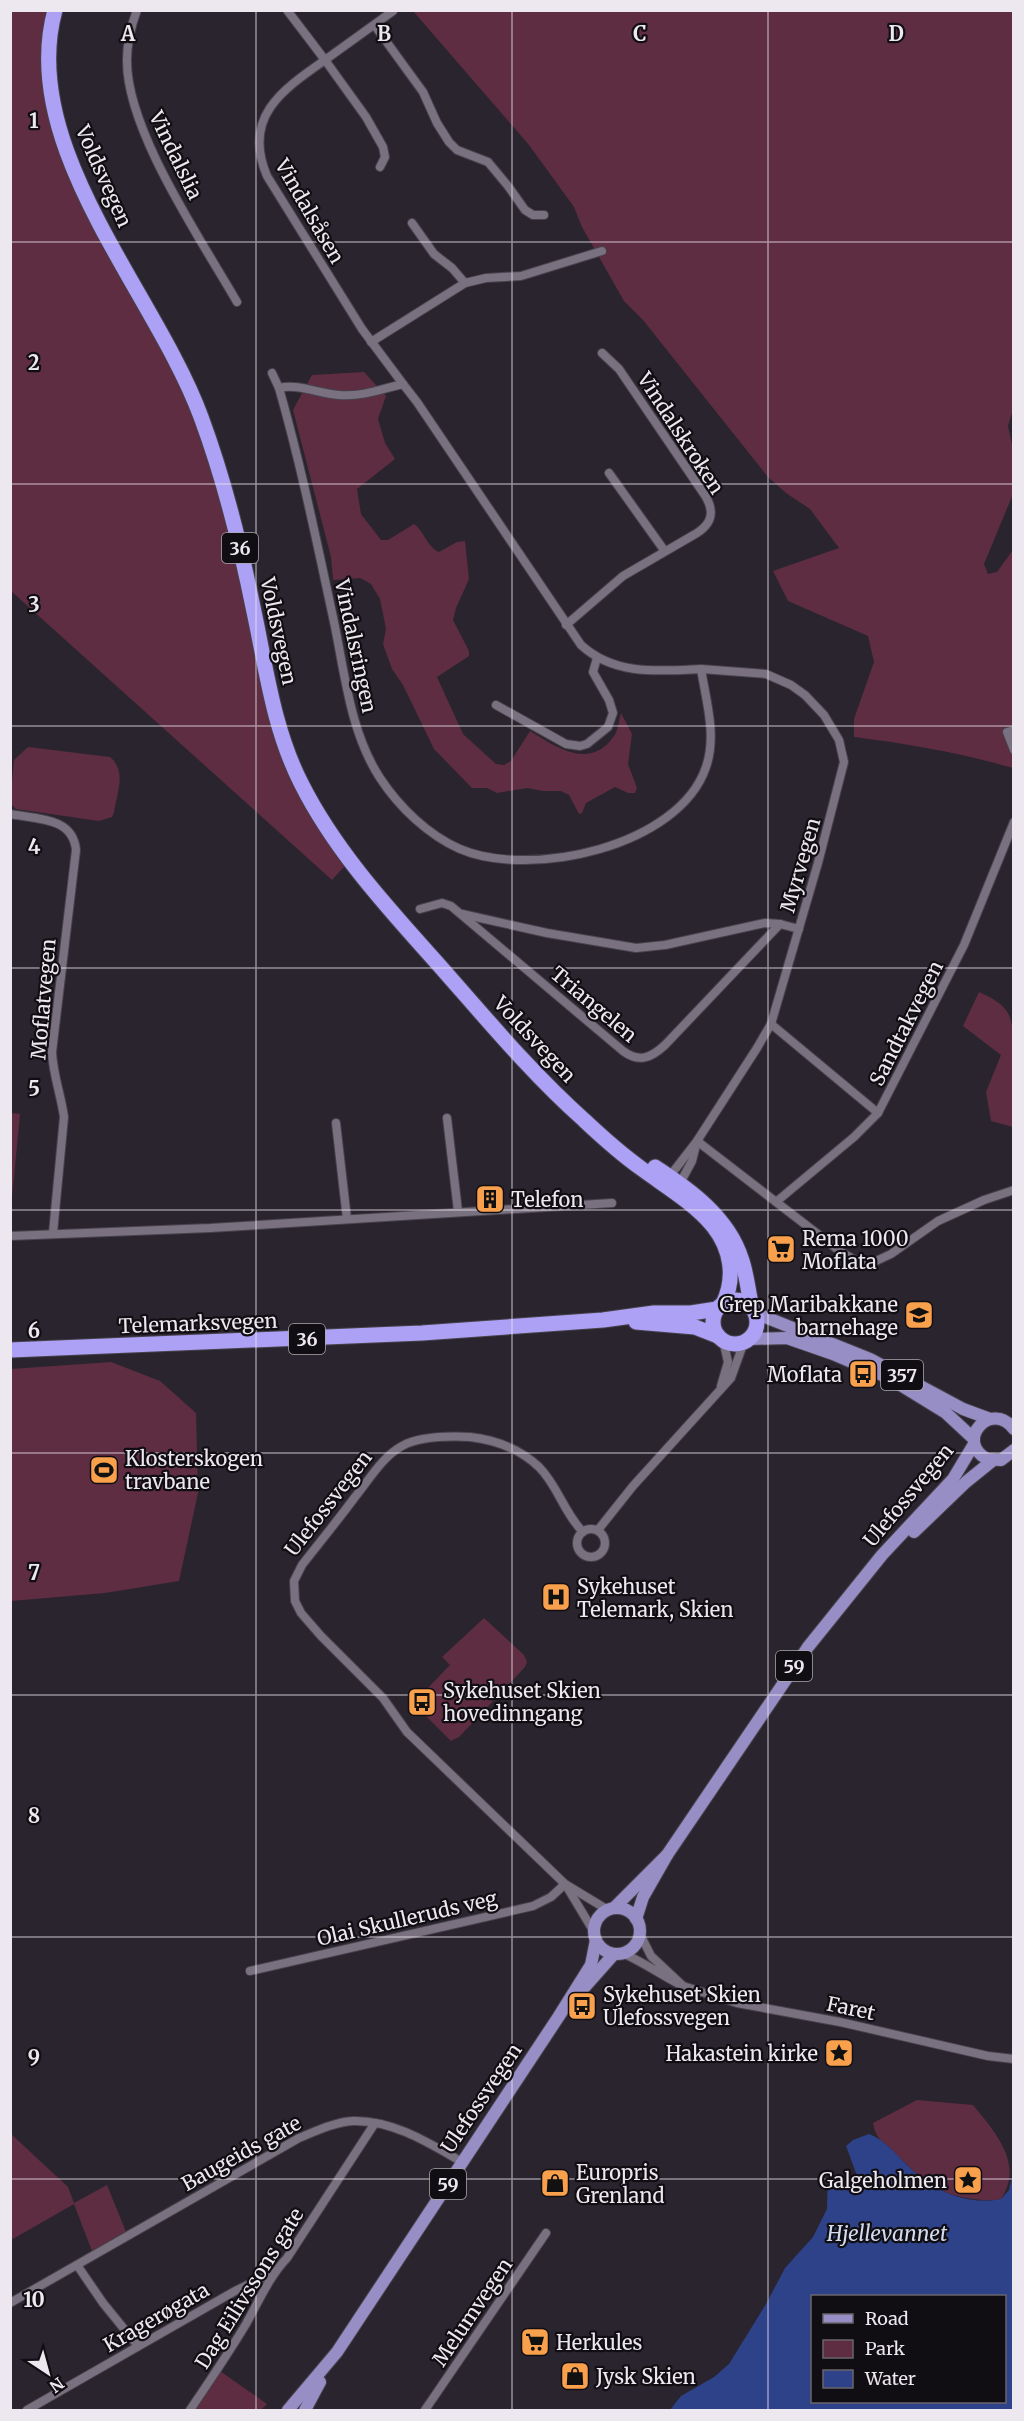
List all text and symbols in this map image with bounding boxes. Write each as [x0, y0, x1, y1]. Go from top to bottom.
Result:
text: A [120, 21, 136, 46]
text: B [377, 21, 391, 46]
text: C [633, 21, 647, 46]
text: D [888, 21, 904, 46]
street label: Vindalslia [143, 106, 208, 204]
text: 1 [29, 108, 39, 133]
street label: Voldsvegen [70, 120, 138, 231]
street label: Vindalsåsen [269, 153, 350, 268]
text: 2 [28, 350, 40, 375]
street label: Vindalskroken [632, 367, 730, 499]
road number: 36 [222, 533, 258, 563]
street label: Voldsvegen [255, 574, 303, 687]
street label: Vindalsringen [329, 576, 382, 715]
text: 3 [28, 592, 40, 617]
street label: Myrvegen [775, 815, 825, 915]
text: 4 [28, 834, 41, 859]
street label: Moflatvegen [25, 937, 61, 1061]
street label: Sandtakvegen [864, 956, 948, 1090]
street label: Triangelen [546, 961, 642, 1047]
street label: Voldsvegen [488, 990, 581, 1087]
text: 5 [28, 1076, 40, 1101]
building icon: Telefon [474, 1183, 506, 1215]
place label: Telefon [511, 1187, 584, 1212]
place label: Rema 1000 Moflata [802, 1226, 909, 1274]
supermarket icon: Rema 1000 Moflata [765, 1233, 797, 1265]
place label: Grep Maribakkane barnehage [719, 1292, 898, 1340]
school or university icon: Grep Maribakkane barnehage [903, 1299, 935, 1331]
street label: Telemarksvegen [118, 1308, 278, 1338]
text: 6 [28, 1318, 40, 1343]
road number: 36 [289, 1324, 325, 1354]
bus stop icon: Moflata [847, 1358, 879, 1390]
road number: 357 [881, 1360, 923, 1390]
place label: Moflata [767, 1362, 842, 1387]
street label: Ulefossvegen [858, 1438, 958, 1552]
street label: Ulefossvegen [279, 1445, 377, 1561]
place label: Klosterskogen travbane [125, 1446, 263, 1494]
sports icon: Klosterskogen travbane [88, 1454, 120, 1486]
text: 7 [28, 1560, 40, 1585]
place label: Sykehuset Telemark, Skien [577, 1574, 734, 1622]
hospital icon: Sykehuset Telemark, Skien [540, 1581, 572, 1613]
road number: 59 [776, 1651, 812, 1681]
place label: Sykehuset Skien hovedinngang [443, 1678, 601, 1726]
bus stop icon: Sykehuset Skien hovedinngang [406, 1686, 438, 1718]
text: 8 [28, 1803, 40, 1828]
street label: Olai Skulleruds veg [314, 1885, 500, 1951]
place label: Sykehuset Skien Ulefossvegen [603, 1982, 761, 2030]
bus stop icon: Sykehuset Skien Ulefossvegen [566, 1990, 598, 2022]
street label: Faret [824, 1991, 878, 2025]
place icon: Hakastein kirke [823, 2037, 855, 2069]
street label: Ulefossvegen [435, 2038, 527, 2158]
place label: Hakastein kirke [665, 2041, 818, 2066]
text: 9 [28, 2045, 40, 2070]
street label: Baugeids gate [177, 2110, 305, 2196]
place label: Europris Grenland [576, 2160, 665, 2208]
place icon: Galgeholmen [952, 2164, 984, 2196]
shop icon: Europris Grenland [539, 2167, 571, 2199]
place label: Galgeholmen [819, 2168, 947, 2193]
road number: 59 [430, 2169, 466, 2199]
street label: Dag Eilivssons gate [189, 2203, 309, 2373]
water label: Hjellevannet [826, 2220, 948, 2247]
street label: Melumvegen [427, 2253, 517, 2371]
street label: Kragerøgata [99, 2277, 213, 2357]
text: 10 [23, 2287, 45, 2312]
legend [811, 2295, 1006, 2403]
text: Road [865, 2307, 909, 2330]
supermarket icon: Herkules [519, 2326, 551, 2358]
place label: Herkules [556, 2330, 642, 2355]
text: Park [865, 2337, 906, 2360]
north arrow [18, 2343, 78, 2403]
shop icon: Jysk Skien [559, 2360, 591, 2392]
place label: Jysk Skien [595, 2364, 696, 2389]
text: Water [864, 2367, 916, 2390]
text: N [46, 2373, 68, 2397]

